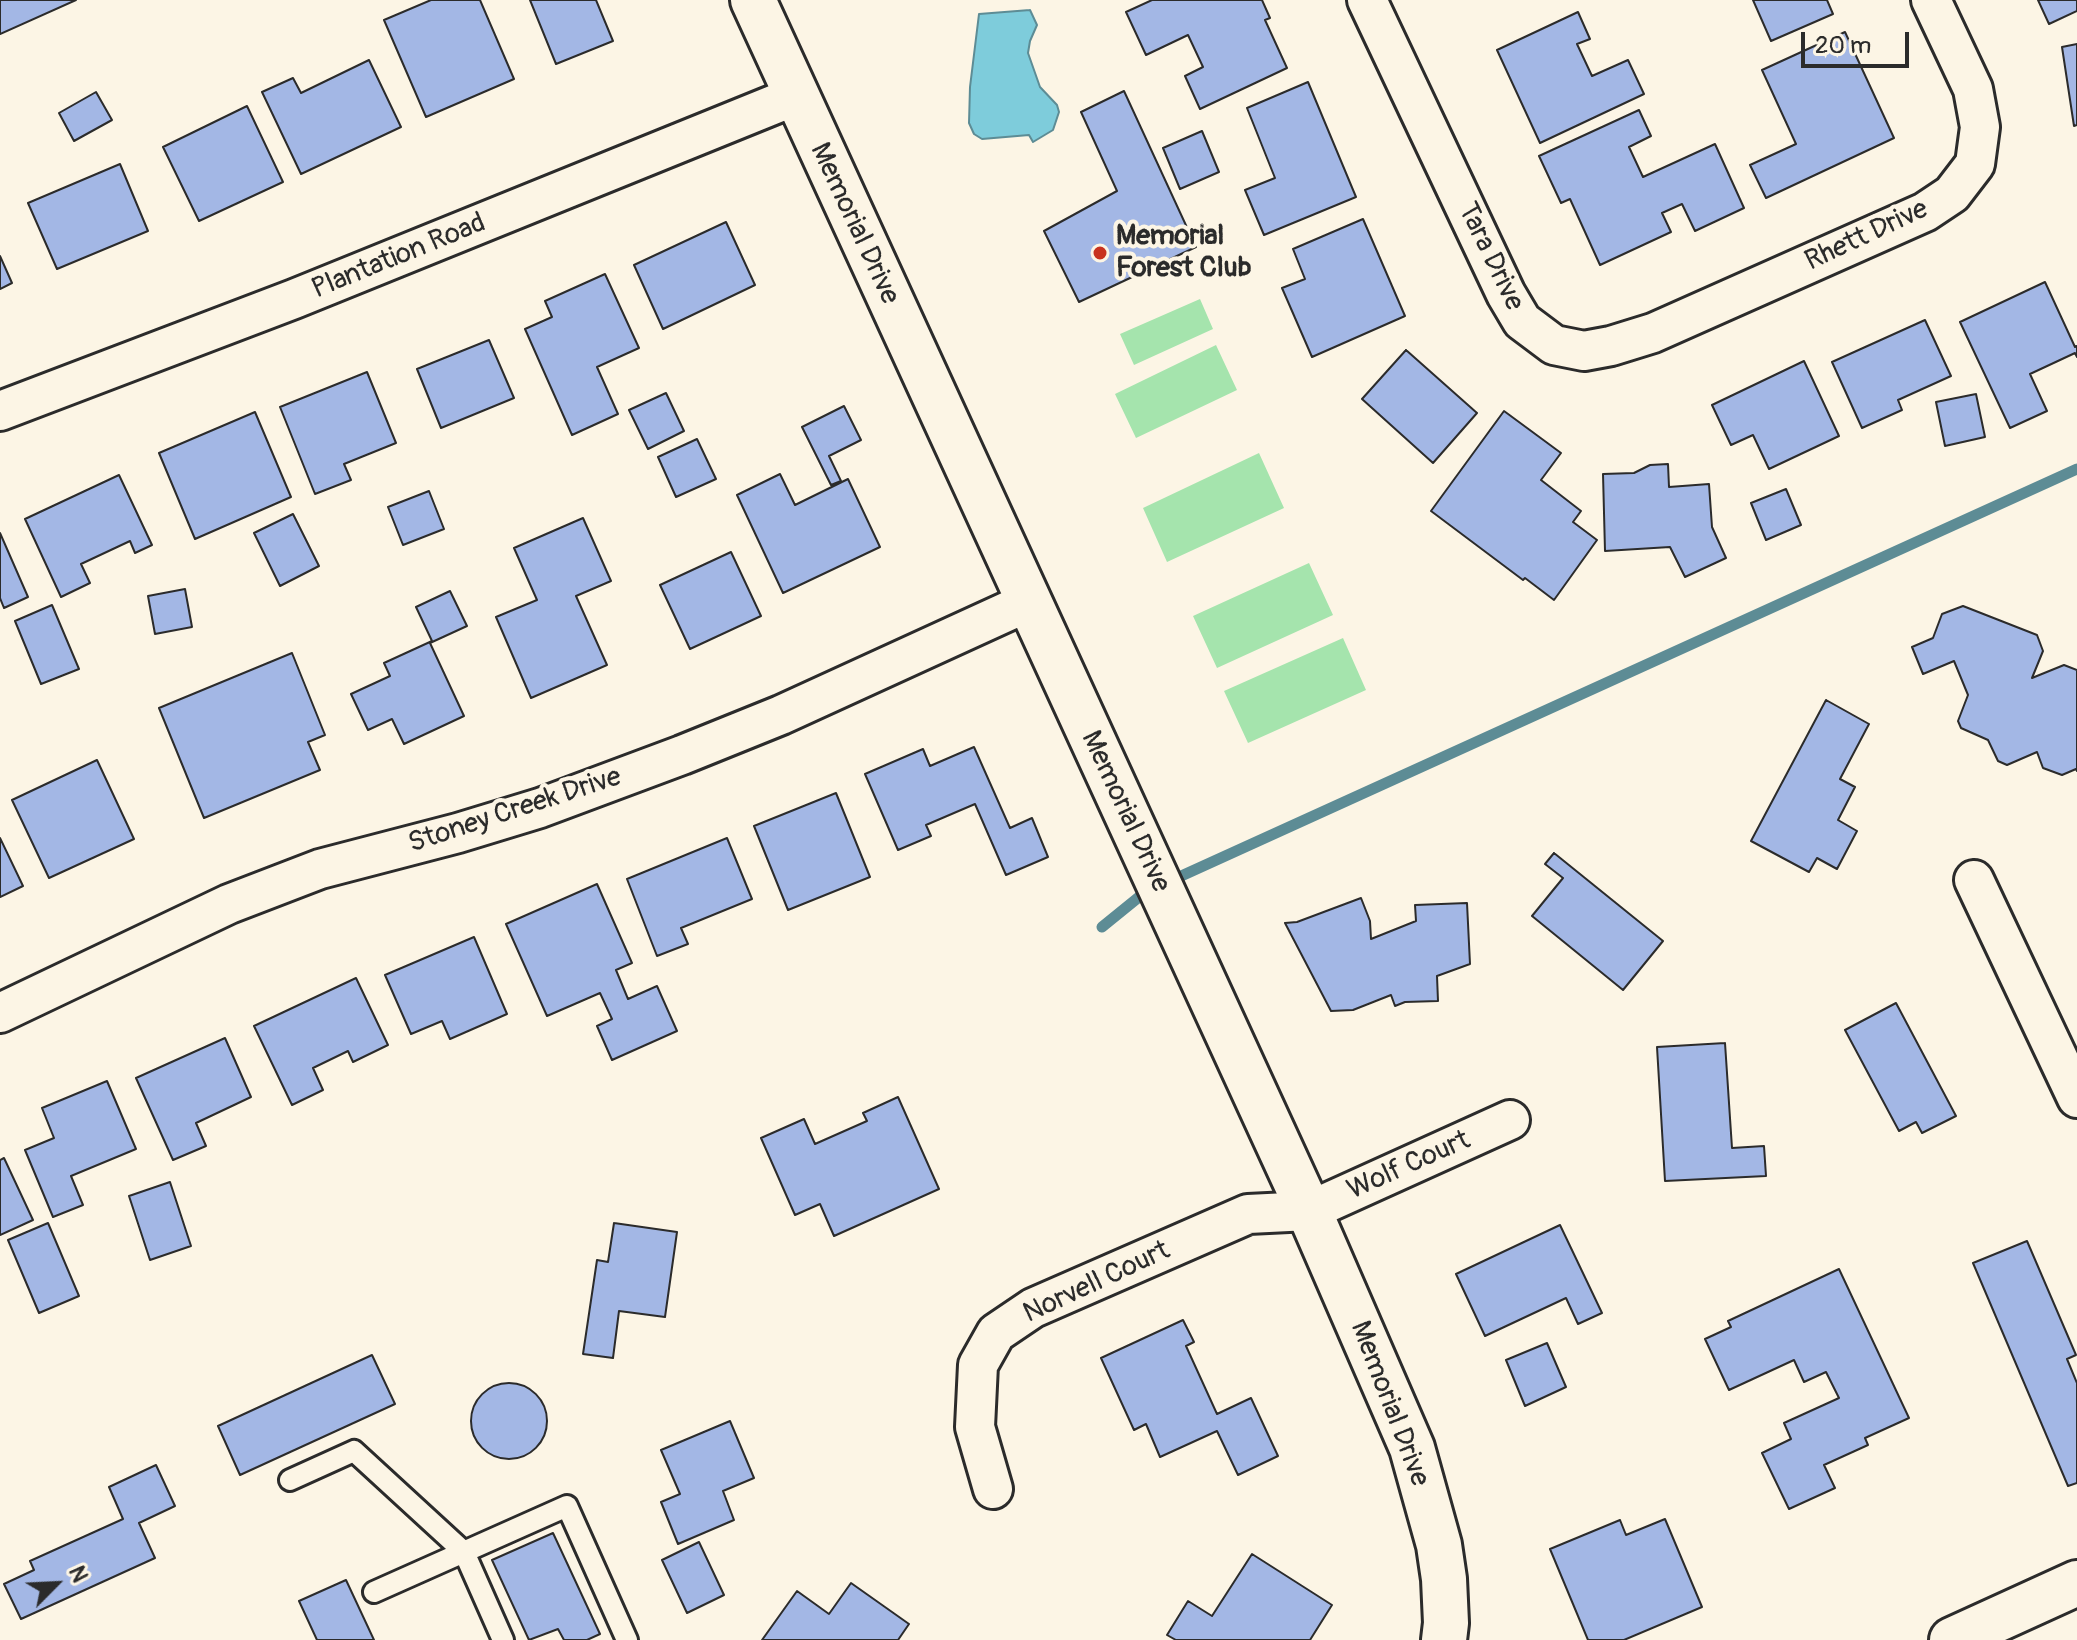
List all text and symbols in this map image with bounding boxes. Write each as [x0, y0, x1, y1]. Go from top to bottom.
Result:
scale bar [1805, 16, 1913, 66]
text: 20 m [1815, 31, 1871, 60]
street label: Memorial Drive [802, 138, 906, 310]
street label: Rhett Drive [1800, 193, 1934, 279]
street label: Tara Drive [1450, 198, 1530, 316]
street label: Plantation Road [307, 207, 491, 307]
place label: Memorial Forest Club [1116, 220, 1251, 286]
marker: Memorial Forest Club [1091, 244, 1109, 262]
street label: Memorial Drive [1073, 726, 1177, 898]
street label: Stoney Creek Drive [404, 761, 626, 861]
street label: Wolf Court [1342, 1124, 1476, 1208]
street label: Norvell Court [1019, 1235, 1175, 1331]
street label: Memorial Drive [1342, 1317, 1436, 1491]
north arrow [16, 1544, 96, 1624]
text: N [62, 1562, 94, 1587]

